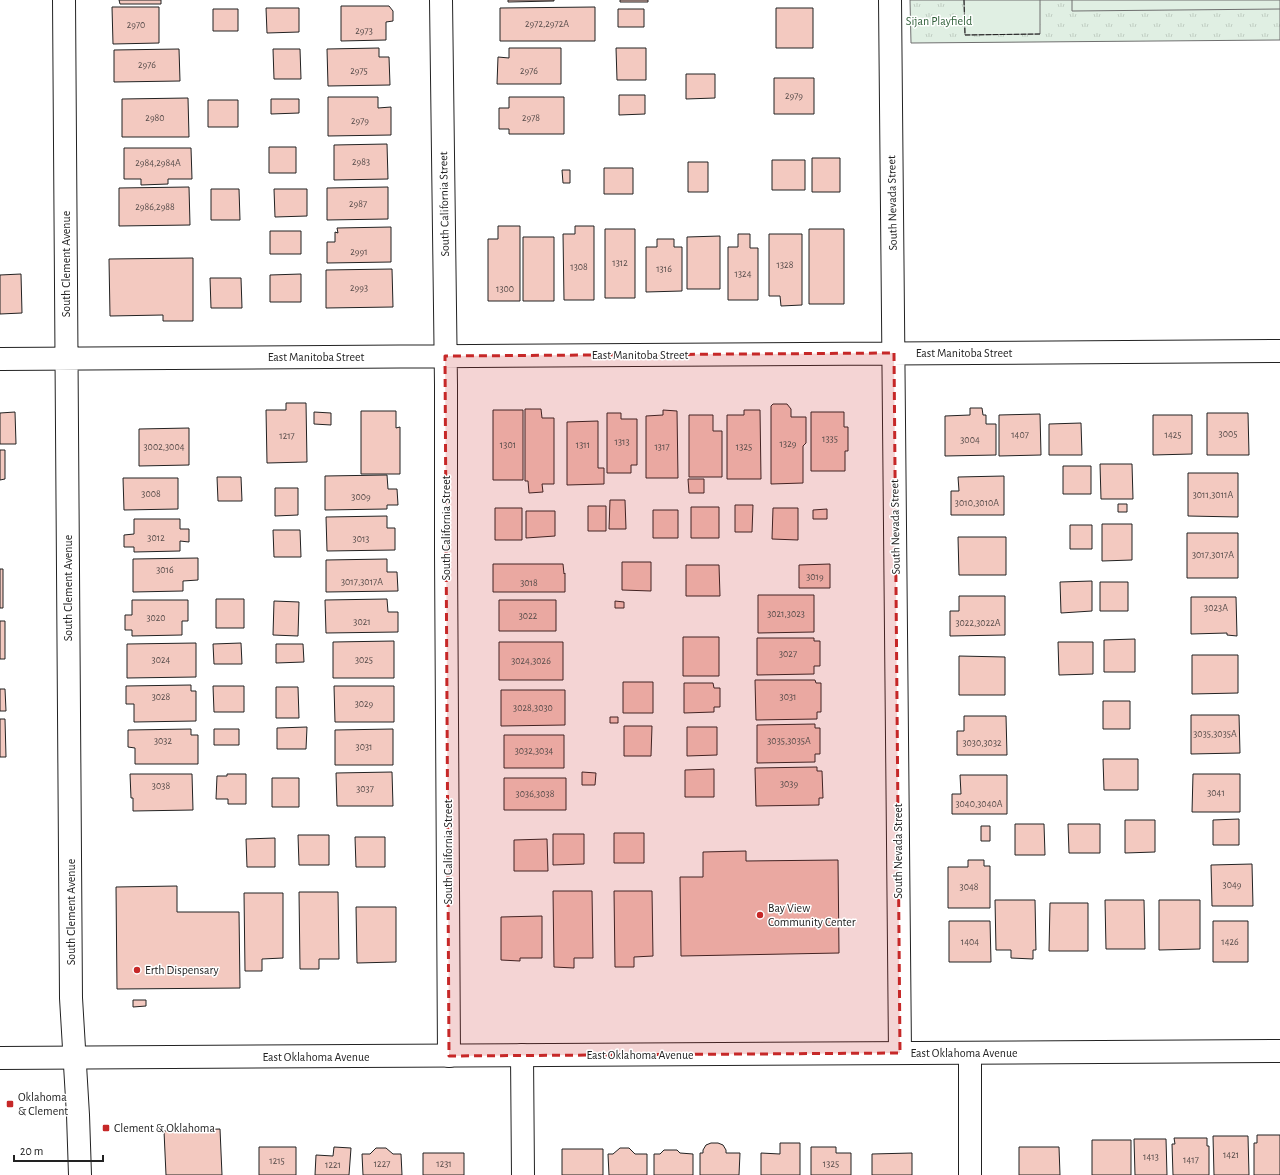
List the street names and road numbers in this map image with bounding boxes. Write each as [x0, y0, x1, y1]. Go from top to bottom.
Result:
street label: South California Street [437, 151, 451, 257]
street label: South Nevada Street [885, 155, 899, 251]
street label: South Clement Avenue [60, 211, 72, 317]
street label: East Manitoba Street [916, 347, 1013, 359]
street label: East Manitoba Street [592, 349, 689, 361]
street label: East Manitoba Street [268, 351, 365, 363]
street label: South California Street [440, 475, 452, 581]
street label: South Nevada Street [888, 479, 902, 575]
street label: South Clement Avenue [62, 535, 74, 641]
street label: South California Street [442, 799, 454, 905]
street label: South Nevada Street [892, 803, 904, 899]
street label: South Clement Avenue [65, 859, 77, 965]
street label: East Oklahoma Avenue [910, 1047, 1018, 1059]
street label: East Oklahoma Avenue [586, 1049, 694, 1061]
street label: East Oklahoma Avenue [262, 1051, 370, 1063]

